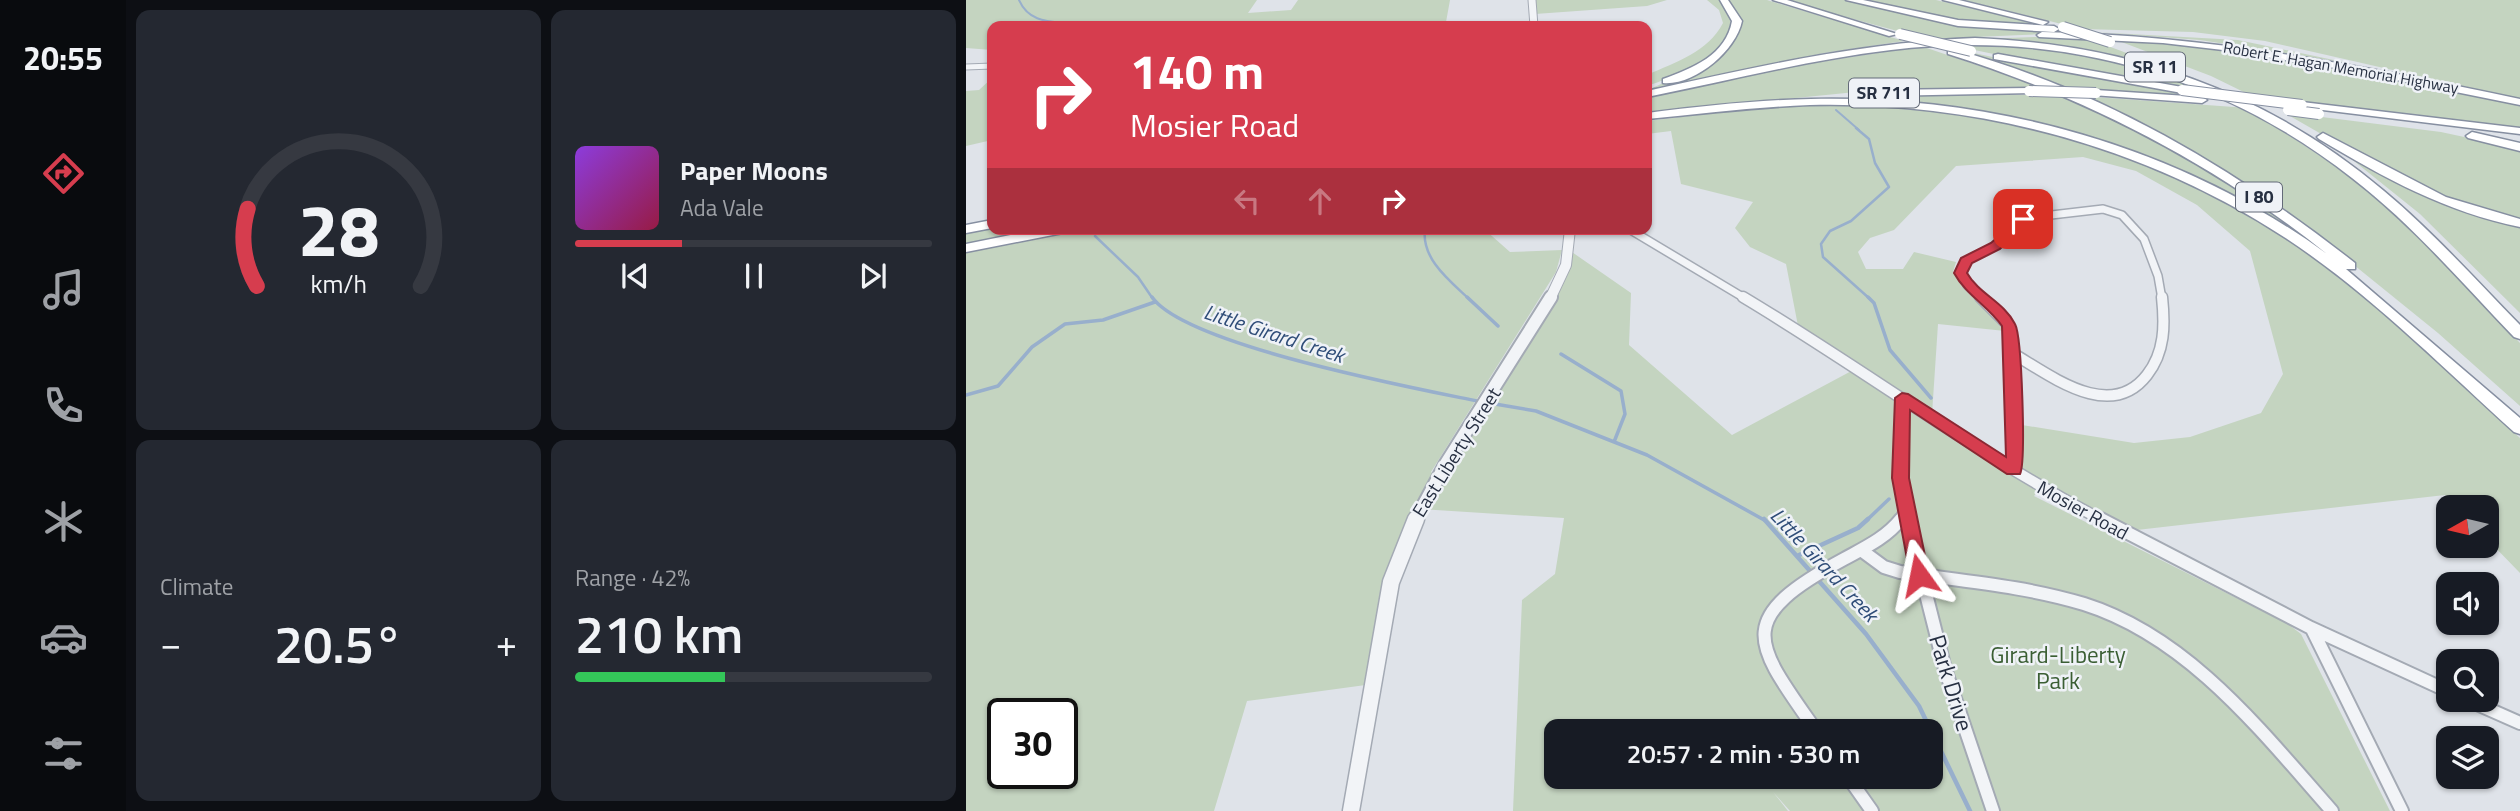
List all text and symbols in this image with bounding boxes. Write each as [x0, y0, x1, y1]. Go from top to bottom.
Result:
text: 140 m [1130, 33, 1264, 108]
text: 20:55 [23, 34, 103, 82]
street label: Robert E. Hagan Memorial Highway [2221, 34, 2461, 100]
icon: right [1015, 49, 1106, 140]
road number: SR 11 [2125, 52, 2185, 82]
road number: SR 711 [1849, 78, 1919, 108]
text: Mosier Road [1130, 101, 1299, 149]
icon: directions [39, 149, 88, 198]
text: Paper Moons [680, 151, 828, 190]
text: 28 [298, 175, 379, 285]
icon: left [1228, 182, 1266, 220]
icon: ahead [1301, 182, 1339, 220]
icon: right [1374, 182, 1412, 220]
road number: I 80 [2236, 182, 2282, 212]
pin [1993, 189, 2053, 249]
text: Ada Vale [680, 190, 764, 225]
icon: arrive [2004, 200, 2042, 238]
icon: previous [616, 257, 654, 295]
icon: pause [735, 257, 773, 295]
icon: next [854, 257, 892, 295]
icon: music [39, 265, 88, 314]
text: km/h [310, 265, 367, 303]
water label: Little Girard Creek [1200, 295, 1351, 372]
icon: phone [39, 381, 88, 430]
street label: East Liberty Street [1404, 381, 1507, 522]
street label: Mosier Road [2032, 473, 2134, 547]
north arrow [2436, 495, 2499, 558]
map controls [2436, 495, 2499, 789]
icon: climate [39, 497, 88, 546]
water label: Little Girard Creek [1763, 500, 1888, 631]
position arrow [1882, 538, 1956, 612]
text: Range · 42% [575, 560, 690, 595]
text: Climate [160, 569, 233, 604]
button: sound [2436, 572, 2499, 635]
text: 210 km [575, 594, 743, 673]
text: 20.5° [274, 604, 403, 683]
icon: car [39, 613, 88, 662]
text: − [160, 614, 181, 672]
text: + [496, 614, 517, 672]
street label: Park Drive [1920, 630, 1983, 735]
park label: Girard-Liberty Park [1990, 637, 2126, 698]
button: search [2436, 649, 2499, 712]
speed limit sign: 30 [987, 698, 1078, 789]
button: layers [2436, 726, 2499, 789]
icon: filters [39, 729, 88, 778]
text: 20:57 · 2 min · 530 m [1627, 734, 1860, 773]

